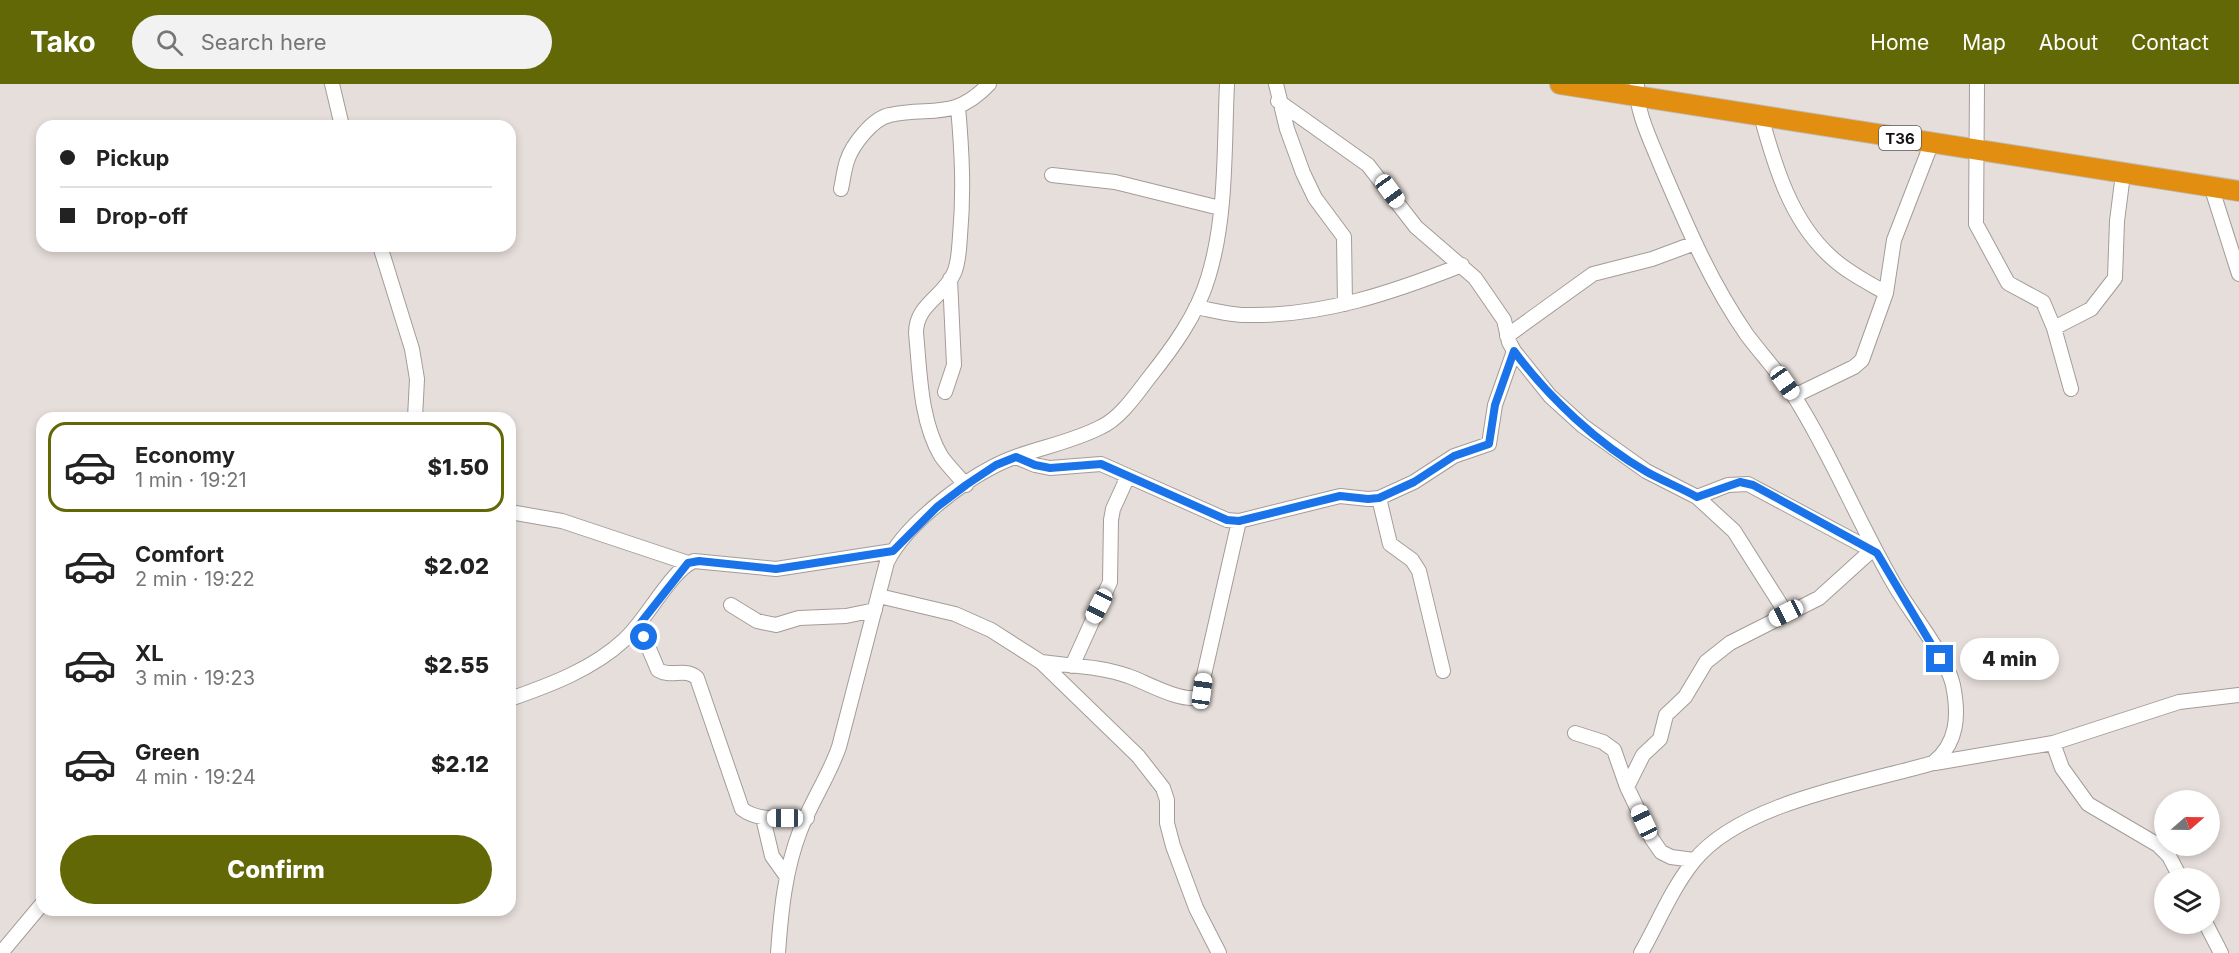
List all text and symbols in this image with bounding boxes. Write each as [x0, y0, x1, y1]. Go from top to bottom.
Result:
search box [132, 15, 552, 69]
text: Tako [30, 25, 96, 59]
icon: search [153, 26, 186, 59]
text: Search here [201, 29, 326, 55]
text: Home [1870, 30, 1929, 55]
text: Map [1962, 30, 2006, 55]
text: About [2039, 30, 2098, 55]
text: Contact [2131, 30, 2209, 55]
road number: T36 [1879, 126, 1921, 150]
text: Pickup [96, 145, 170, 171]
car [1372, 171, 1408, 211]
text: Drop-off [96, 203, 188, 229]
car [1767, 363, 1803, 403]
icon: car [63, 440, 117, 494]
text: Economy [135, 442, 235, 468]
text: $1.50 [428, 454, 489, 480]
text: 1 min · 19:21 [135, 468, 247, 492]
icon: car [63, 539, 117, 593]
text: Comfort [135, 541, 224, 567]
text: $2.02 [424, 553, 489, 579]
text: 2 min · 19:22 [135, 567, 255, 591]
car [1083, 586, 1115, 626]
car [1766, 597, 1806, 629]
route start [630, 623, 657, 650]
icon: car [63, 638, 117, 692]
callout: 4 min [1961, 638, 2060, 680]
text: XL [135, 640, 164, 666]
route end [1926, 645, 1953, 672]
text: 4 min [1982, 647, 2037, 671]
text: $2.55 [424, 652, 489, 678]
text: 3 min · 19:23 [135, 666, 255, 690]
car [1191, 672, 1213, 710]
icon: car [63, 737, 117, 791]
text: Green [135, 739, 200, 765]
text: $2.12 [431, 751, 489, 777]
text: 4 min · 19:24 [135, 765, 256, 789]
north arrow [2154, 790, 2220, 856]
map controls [2154, 790, 2220, 934]
car [1628, 802, 1660, 842]
car [767, 809, 803, 827]
button: Confirm [60, 835, 492, 904]
button: layers [2154, 868, 2220, 934]

